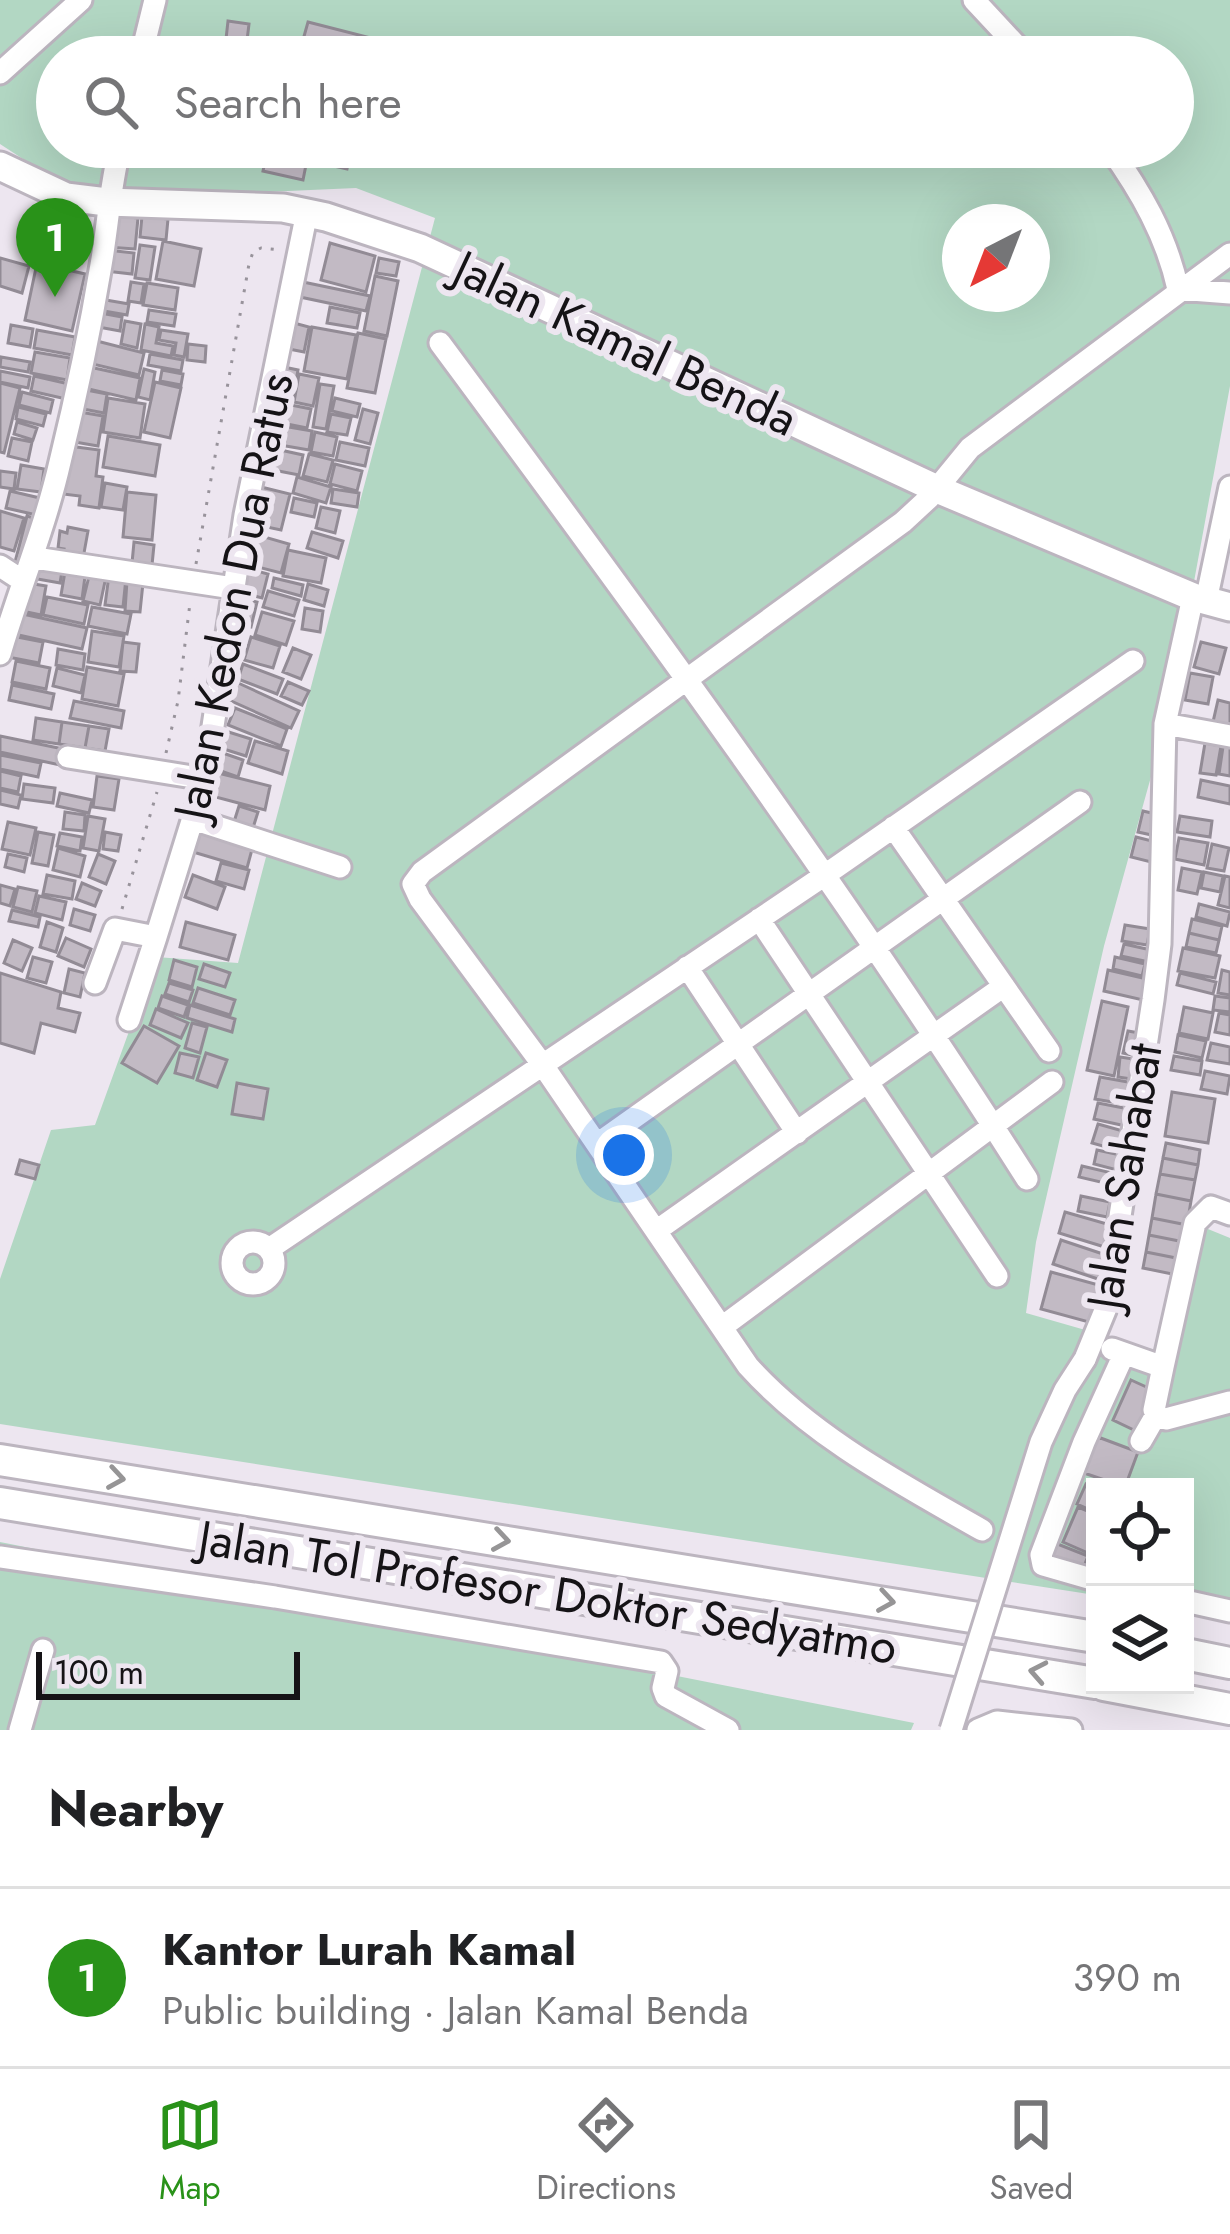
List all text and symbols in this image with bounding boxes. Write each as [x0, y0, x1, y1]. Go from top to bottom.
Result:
search box [36, 36, 1194, 168]
icon: search [78, 69, 144, 135]
text: Search here [174, 70, 402, 135]
pin: 1 [16, 198, 94, 297]
north arrow [942, 204, 1050, 312]
street label: Jalan Kamal Benda [437, 231, 809, 453]
street label: Jalan Kedon Dua Ratus [155, 367, 311, 831]
street label: Jalan Sahabat [1069, 1038, 1180, 1320]
your location [594, 1125, 654, 1185]
one-way arrow [106, 1464, 125, 1490]
map controls [1086, 1478, 1194, 1694]
button: locate [1086, 1478, 1194, 1586]
street label: Jalan Tol Profesor Doktor Sedyatmo [188, 1502, 902, 1682]
one-way arrow [490, 1526, 510, 1551]
button: layers [1086, 1586, 1194, 1694]
one-way arrow [876, 1587, 895, 1613]
scale bar [36, 1646, 300, 1699]
text: 100 m [54, 1649, 144, 1696]
one-way arrow [1028, 1661, 1048, 1686]
text: Nearby [48, 1771, 223, 1845]
text: Kantor Lurah Kamal [162, 1917, 576, 1982]
text: 1 [77, 1949, 97, 2006]
text: 390 m [1073, 1949, 1182, 2006]
text: Public building · Jalan Kamal Benda [162, 1982, 749, 2039]
tab: Map [157, 2092, 223, 2211]
tab: Directions [536, 2092, 676, 2211]
tab: Saved [990, 2092, 1073, 2211]

